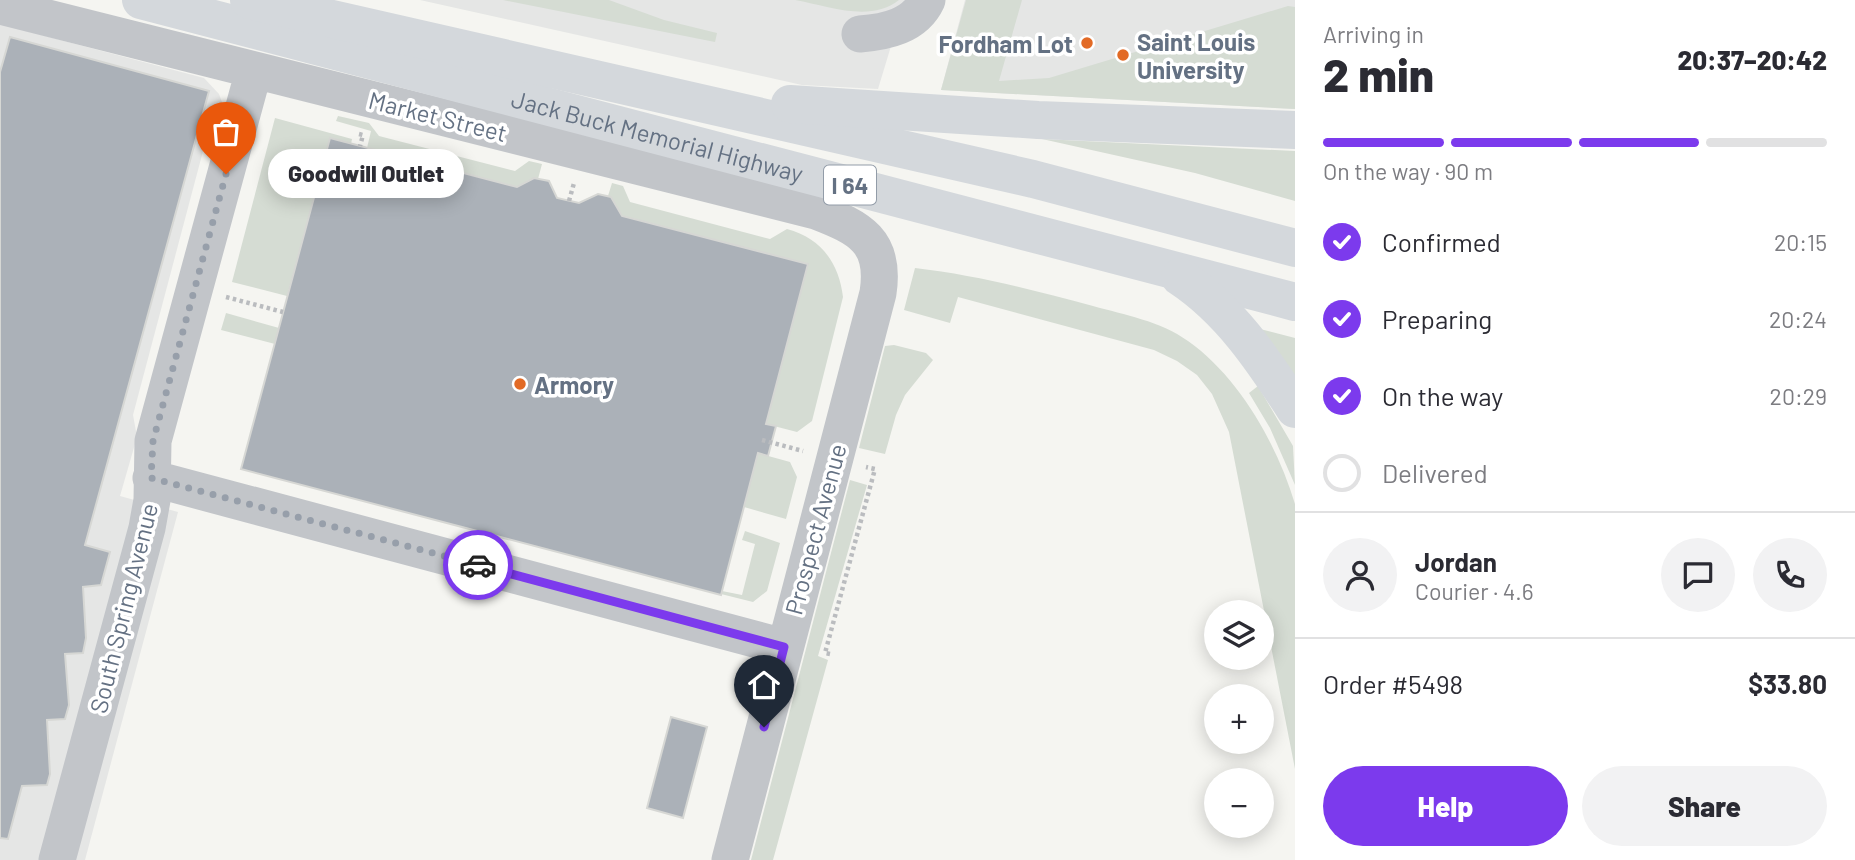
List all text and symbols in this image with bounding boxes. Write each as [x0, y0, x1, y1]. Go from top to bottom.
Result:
text: Arriving in [1323, 20, 1424, 48]
place label: Saint Louis University [1137, 27, 1255, 84]
place label: Fordham Lot [939, 29, 1073, 58]
marker: Fordham Lot [1079, 35, 1095, 51]
text: 20:37–20:42 [1677, 44, 1827, 75]
text: 2 min [1323, 46, 1434, 101]
marker: Saint Louis University [1115, 47, 1131, 63]
street label: Jack Buck Memorial Highway [509, 83, 807, 187]
street label: Market Street [366, 85, 510, 147]
pin [196, 102, 256, 174]
icon: bag [207, 113, 245, 151]
callout: Goodwill Outlet [268, 150, 464, 198]
text: On the way · 90 m [1323, 157, 1493, 185]
text: Goodwill Outlet [288, 159, 444, 187]
road number: I 64 [824, 166, 876, 204]
icon: check [1323, 223, 1361, 261]
text: Confirmed [1382, 226, 1501, 257]
text: 20:15 [1774, 228, 1827, 256]
icon: check [1323, 300, 1361, 338]
text: Preparing [1382, 303, 1492, 334]
text: 20:24 [1769, 305, 1827, 333]
place label: Armory [534, 370, 614, 399]
marker: Armory [512, 376, 528, 392]
icon: check [1323, 377, 1361, 415]
text: On the way [1382, 380, 1503, 411]
text: 20:29 [1770, 382, 1827, 410]
street label: Prospect Avenue [778, 440, 852, 618]
text: Delivered [1382, 457, 1488, 488]
street label: South Spring Avenue [83, 500, 163, 716]
courier [443, 530, 513, 600]
button: person [1323, 538, 1397, 612]
button: chat [1661, 538, 1735, 612]
button: phone [1753, 538, 1827, 612]
icon: car [459, 546, 497, 584]
text: Jordan [1415, 546, 1497, 577]
text: Courier · 4.6 [1415, 577, 1534, 605]
map controls [1204, 600, 1274, 838]
button: layers [1204, 600, 1274, 670]
pin [734, 655, 794, 727]
icon: home [745, 666, 783, 704]
text: Order #5498 [1323, 668, 1463, 699]
text: $33.80 [1748, 668, 1827, 699]
button: + [1204, 684, 1274, 754]
button: Help [1323, 766, 1568, 846]
button: Share [1582, 766, 1827, 846]
button: − [1204, 768, 1274, 838]

